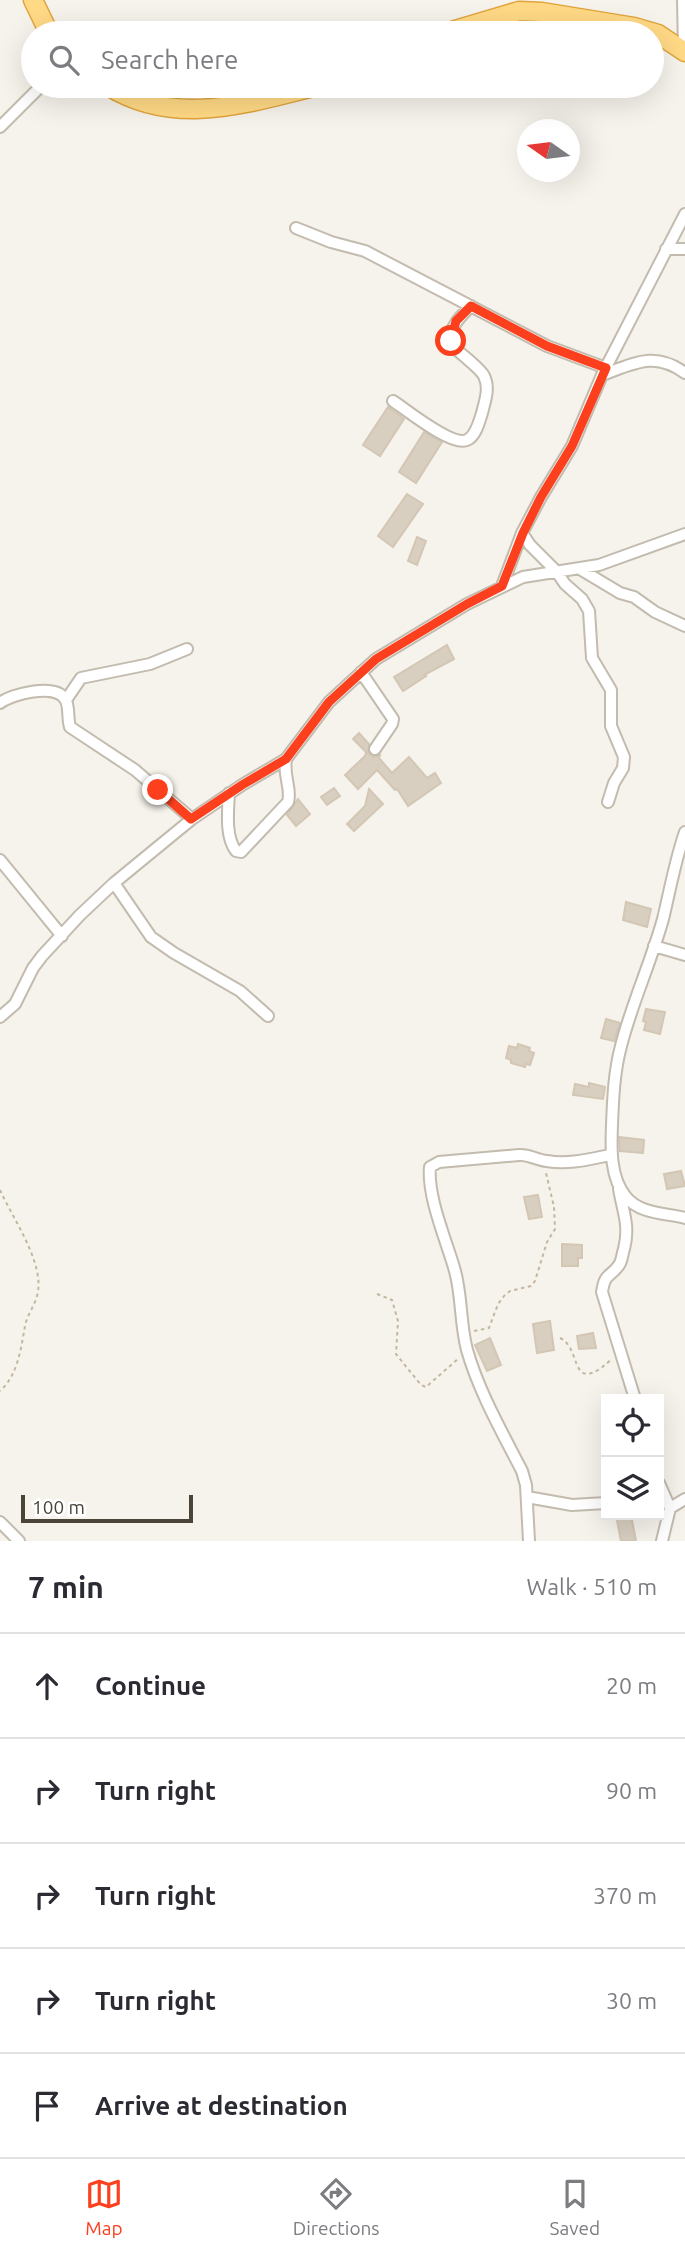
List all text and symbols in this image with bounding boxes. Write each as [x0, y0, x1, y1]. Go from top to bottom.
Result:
search box [21, 21, 664, 98]
icon: search [45, 41, 83, 79]
text: Search here [101, 45, 238, 74]
north arrow [517, 119, 580, 182]
route start [435, 325, 466, 356]
route end [142, 774, 173, 805]
map controls [601, 1394, 664, 1520]
button: locate [601, 1394, 664, 1457]
button: layers [601, 1457, 664, 1520]
scale bar [21, 1492, 192, 1524]
text: 100 m [32, 1496, 85, 1518]
text: 7 min [28, 1570, 104, 1604]
text: Walk · 510 m [526, 1574, 657, 1599]
icon: ahead [28, 1667, 66, 1705]
text: Continue [95, 1671, 206, 1700]
text: 20 m [606, 1673, 657, 1698]
icon: right [28, 1772, 66, 1810]
text: Turn right [95, 1776, 216, 1805]
text: 90 m [606, 1778, 657, 1803]
icon: right [28, 1877, 66, 1915]
text: Turn right [95, 1881, 216, 1910]
text: 370 m [593, 1883, 657, 1908]
icon: right [28, 1982, 66, 2020]
text: Turn right [95, 1986, 216, 2015]
text: 30 m [606, 1988, 657, 2013]
icon: arrive [28, 2087, 66, 2125]
text: Arrive at destination [95, 2091, 348, 2120]
tab: Map [85, 2175, 123, 2239]
tab: Directions [293, 2175, 380, 2239]
tab: Saved [549, 2175, 600, 2239]

